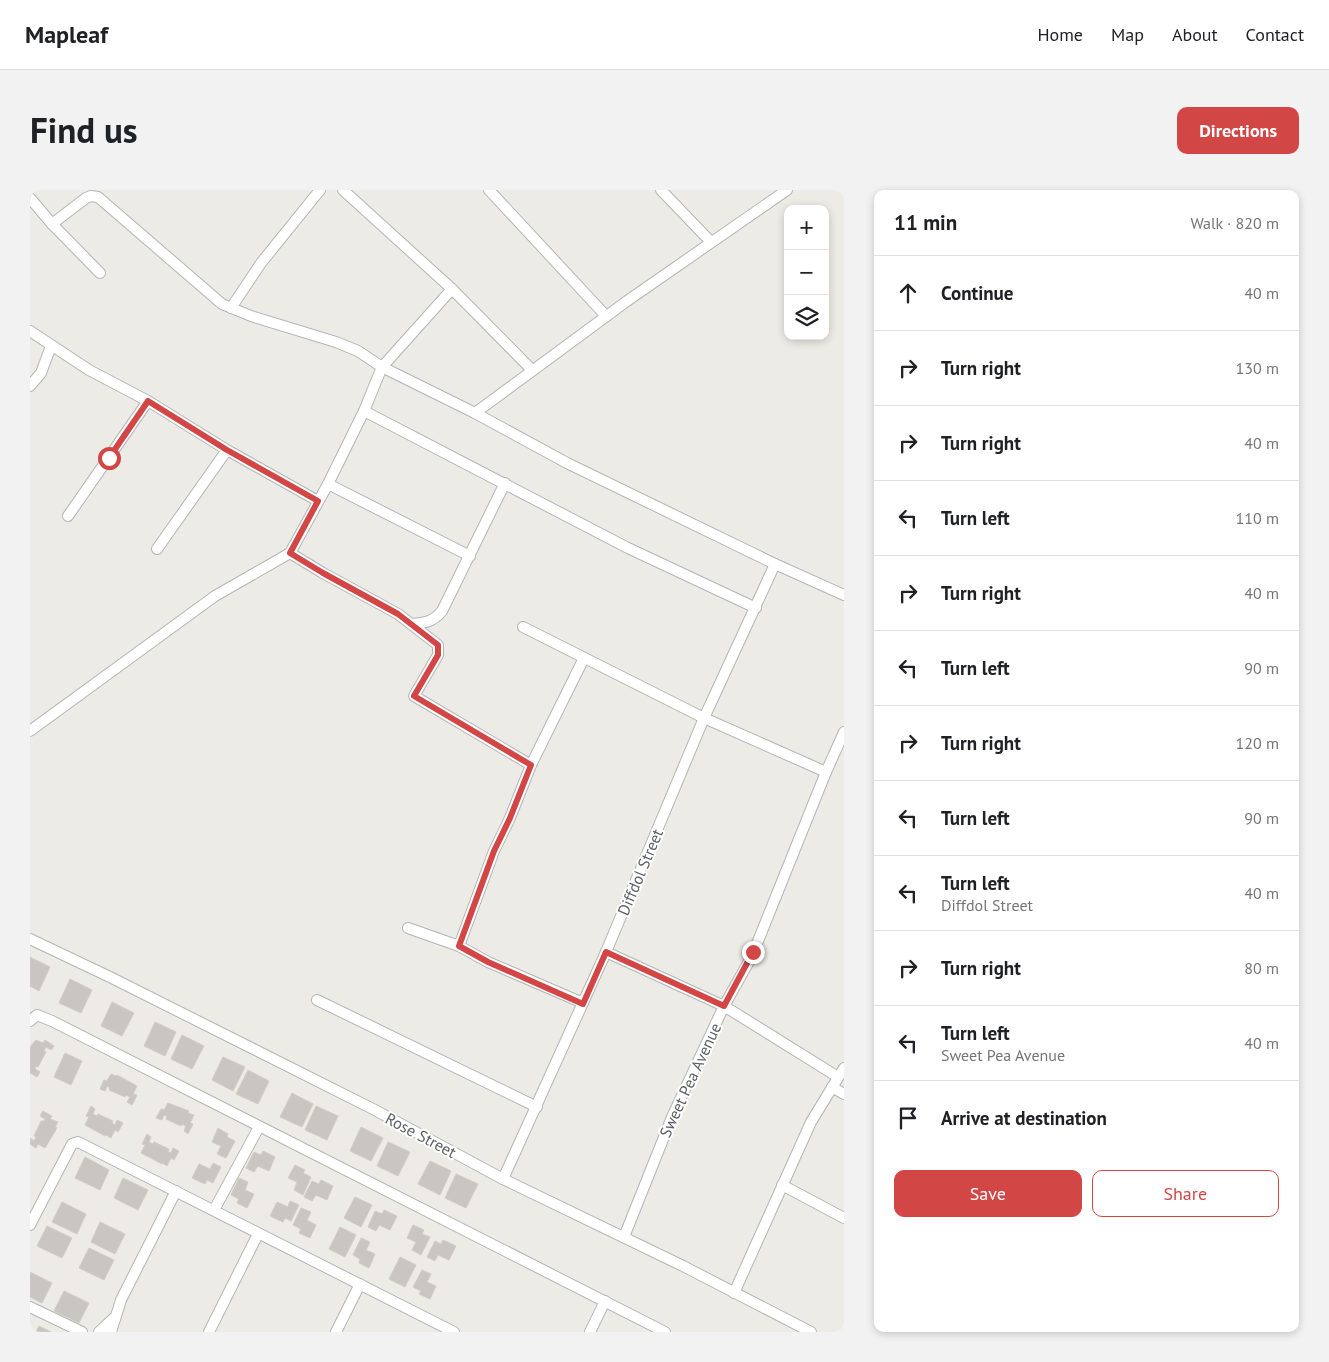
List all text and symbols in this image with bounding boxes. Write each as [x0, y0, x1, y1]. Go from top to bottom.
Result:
text: Mapleaf [25, 19, 108, 50]
text: Home [1037, 23, 1083, 46]
text: Map [1111, 23, 1144, 46]
text: About [1172, 23, 1218, 46]
text: Contact [1246, 23, 1304, 46]
text: Find us [30, 107, 138, 153]
button: Directions [1177, 107, 1299, 154]
map controls [784, 205, 829, 340]
button: + [784, 205, 829, 250]
text: 11 min [894, 209, 957, 236]
text: Walk · 820 m [1190, 213, 1279, 233]
button: − [784, 250, 829, 295]
icon: ahead [894, 279, 922, 307]
text: Continue [941, 281, 1013, 305]
text: 40 m [1244, 283, 1279, 303]
button: layers [784, 295, 829, 340]
icon: right [894, 354, 922, 382]
text: Turn right [941, 356, 1021, 380]
text: 130 m [1236, 358, 1279, 378]
icon: right [894, 429, 922, 457]
text: Turn right [941, 431, 1021, 455]
text: 40 m [1244, 433, 1279, 453]
route start [98, 447, 121, 470]
icon: left [894, 504, 922, 532]
text: Turn left [941, 506, 1010, 530]
text: 110 m [1236, 508, 1279, 528]
icon: right [894, 579, 922, 607]
text: Turn right [941, 581, 1021, 605]
text: 40 m [1244, 583, 1279, 603]
icon: left [894, 654, 922, 682]
text: Turn left [941, 656, 1010, 680]
text: 90 m [1244, 658, 1279, 678]
icon: right [894, 729, 922, 757]
text: Turn right [941, 731, 1021, 755]
text: 120 m [1236, 733, 1279, 753]
icon: left [894, 804, 922, 832]
text: Turn left [941, 806, 1010, 830]
text: 90 m [1244, 808, 1279, 828]
street label: Diffdol Street [613, 825, 667, 918]
text: Turn left [941, 871, 1010, 895]
icon: left [894, 879, 922, 907]
text: 40 m [1244, 883, 1279, 903]
text: Diffdol Street [941, 895, 1033, 915]
route end [742, 941, 765, 964]
icon: right [894, 954, 922, 982]
text: Turn right [941, 956, 1021, 980]
text: 80 m [1244, 958, 1279, 978]
street label: Sweet Pea Avenue [655, 1020, 725, 1140]
text: Turn left [941, 1021, 1010, 1045]
icon: left [894, 1029, 922, 1057]
text: 40 m [1244, 1033, 1279, 1053]
text: Sweet Pea Avenue [941, 1045, 1065, 1065]
icon: arrive [894, 1104, 922, 1132]
text: Arrive at destination [941, 1106, 1107, 1130]
street label: Rose Street [382, 1108, 460, 1162]
button: Save [894, 1170, 1082, 1217]
button: Share [1092, 1170, 1279, 1217]

